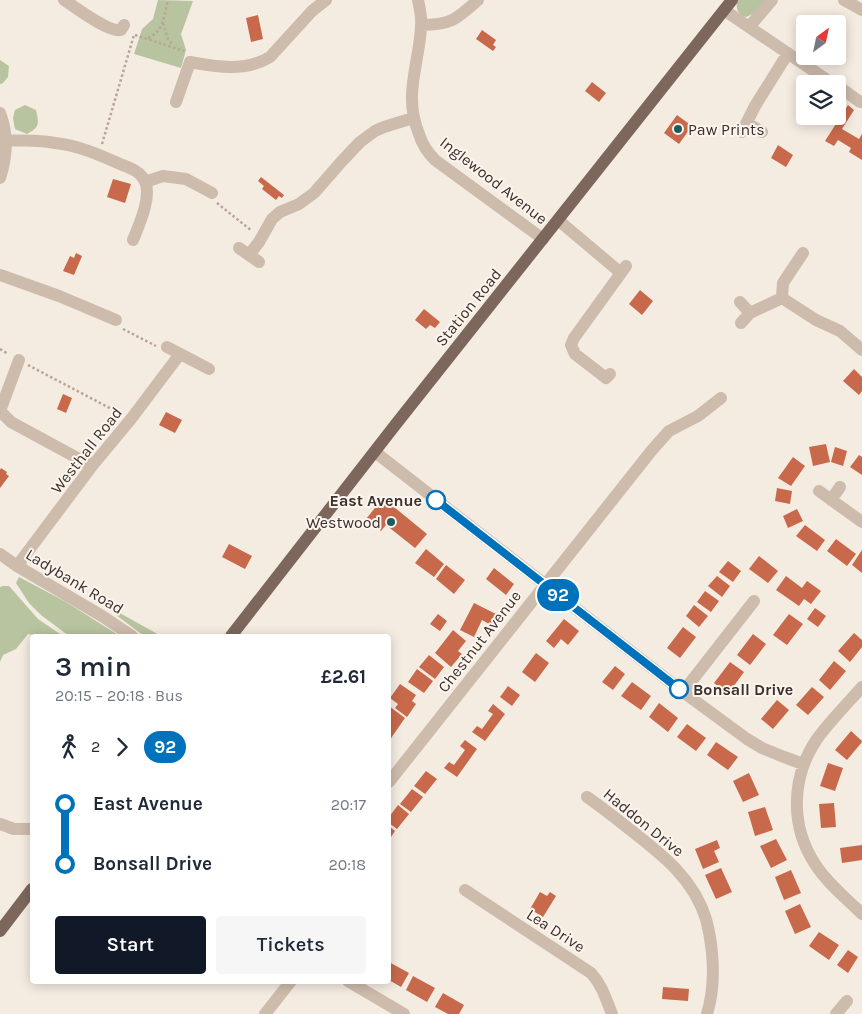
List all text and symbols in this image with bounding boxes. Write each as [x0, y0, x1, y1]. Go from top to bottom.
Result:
north arrow [796, 15, 846, 65]
map controls [796, 15, 846, 125]
button: layers [796, 75, 846, 125]
place label: Paw Prints [688, 120, 765, 139]
marker: Paw Prints [672, 123, 684, 135]
street label: Inglewood Avenue [436, 133, 551, 228]
street label: Station Road [431, 265, 505, 350]
street label: Westhall Road [47, 403, 126, 497]
marker: East Avenue [426, 490, 446, 510]
place label: East Avenue [330, 491, 422, 510]
place label: Westwood [306, 513, 381, 532]
marker: Westwood [385, 516, 397, 528]
street label: Ladybank Road [22, 545, 127, 618]
line badge: 92 [536, 579, 580, 611]
text: 92 [547, 584, 569, 606]
street label: Chestnut Avenue [434, 587, 525, 696]
text: 3 min [55, 650, 132, 683]
text: £2.61 [321, 666, 366, 688]
marker: Bonsall Drive [669, 679, 689, 699]
place label: Bonsall Drive [693, 680, 793, 699]
text: 20:15 – 20:18 · Bus [55, 686, 183, 705]
icon: walk [55, 733, 83, 761]
icon: forward [108, 733, 136, 761]
text: 92 [154, 736, 176, 758]
text: 2 [91, 737, 100, 756]
street label: Haddon Drive [600, 784, 688, 861]
text: East Avenue [93, 793, 203, 815]
text: 20:17 [331, 795, 366, 814]
text: Bonsall Drive [93, 853, 212, 875]
text: 20:18 [328, 855, 366, 874]
street label: Lea Drive [523, 905, 588, 956]
button: Start [55, 916, 206, 974]
button: Tickets [216, 916, 366, 974]

